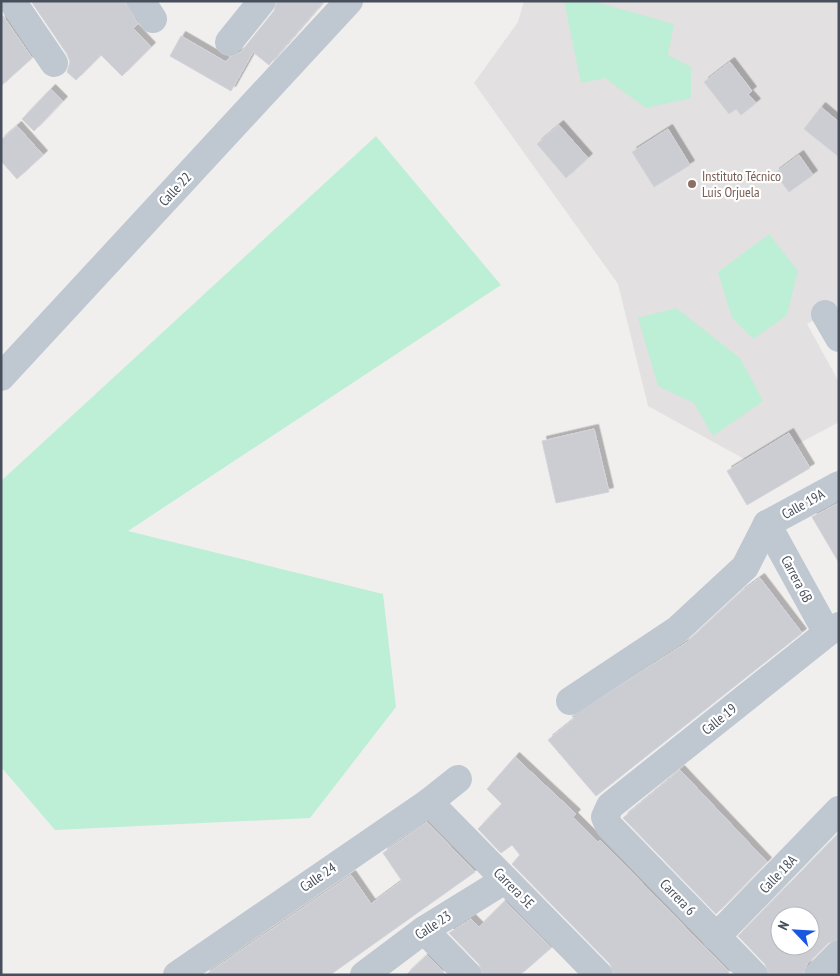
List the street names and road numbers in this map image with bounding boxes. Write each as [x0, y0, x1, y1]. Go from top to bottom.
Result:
street label: Calle 22 [155, 168, 195, 210]
street label: Calle 19A [778, 485, 828, 523]
street label: Carrera 6B [777, 552, 817, 606]
street label: Calle 19 [698, 700, 740, 738]
street label: Calle 18A [755, 851, 801, 897]
street label: Calle 24 [297, 858, 340, 896]
street label: Carrera 5E [490, 864, 538, 912]
street label: Carrera 6 [656, 875, 700, 919]
street label: Calle 23 [411, 907, 455, 943]

